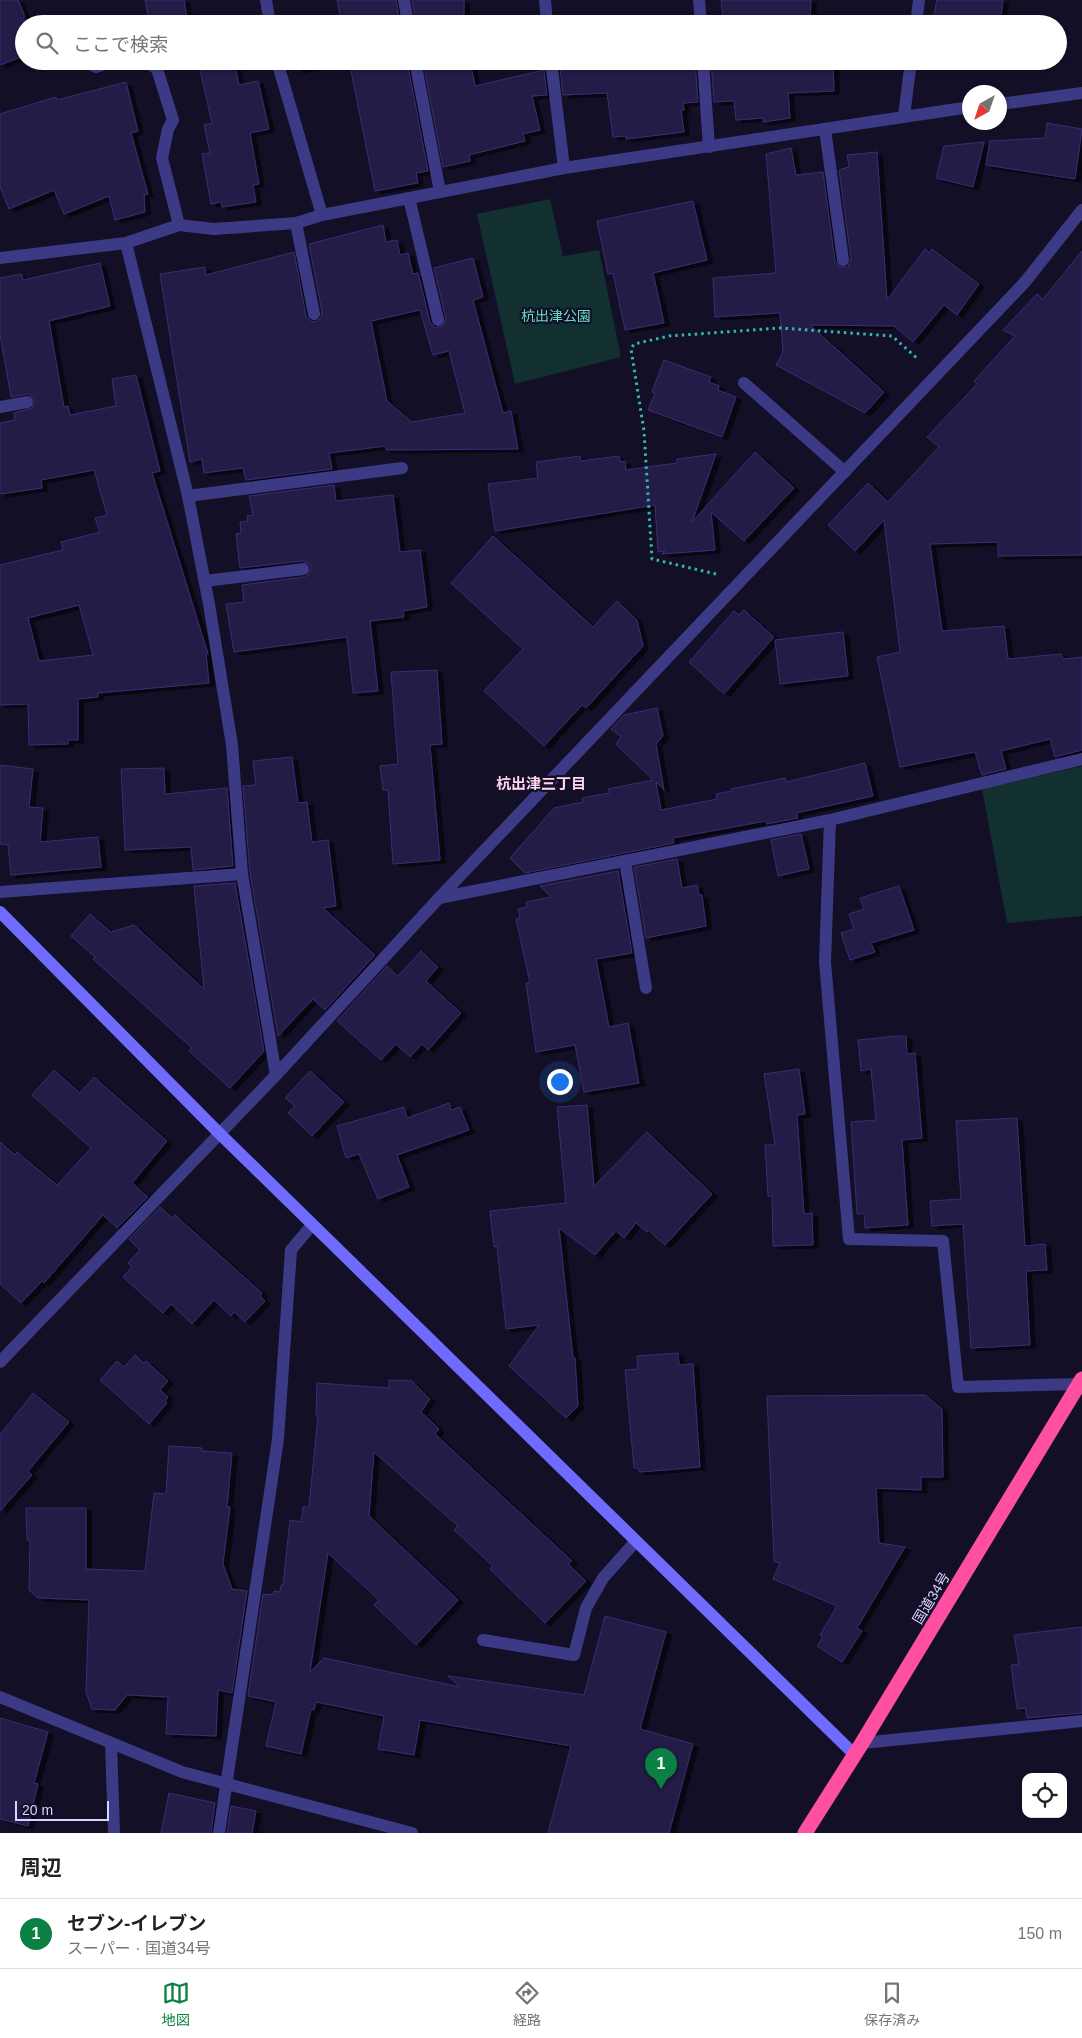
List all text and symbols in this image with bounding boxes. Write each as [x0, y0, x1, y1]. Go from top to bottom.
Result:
search box [15, 15, 1067, 70]
icon: search [33, 29, 61, 57]
text: ここで検索 [73, 34, 168, 55]
north arrow [962, 85, 1007, 130]
park label: 杭出津公園 [521, 308, 591, 324]
district label: 杭出津三丁目 [496, 775, 586, 792]
your location [547, 1069, 573, 1095]
street label: 国道34号 [909, 1569, 953, 1627]
pin: 1 [645, 1748, 677, 1789]
map controls [1022, 1773, 1067, 1818]
button: locate [1022, 1773, 1067, 1818]
scale bar [15, 1798, 109, 1821]
text: 20 m [22, 1802, 53, 1818]
text: 周辺 [20, 1856, 62, 1879]
text: セブン-イレブン [67, 1913, 206, 1934]
text: 1 [32, 1925, 40, 1942]
text: 150 m [1018, 1925, 1062, 1942]
text: スーパー · 国道34号 [67, 1940, 211, 1957]
tab: 地図 [162, 1979, 190, 2029]
tab: 経路 [513, 1979, 541, 2029]
tab: 保存済み [864, 1979, 920, 2029]

